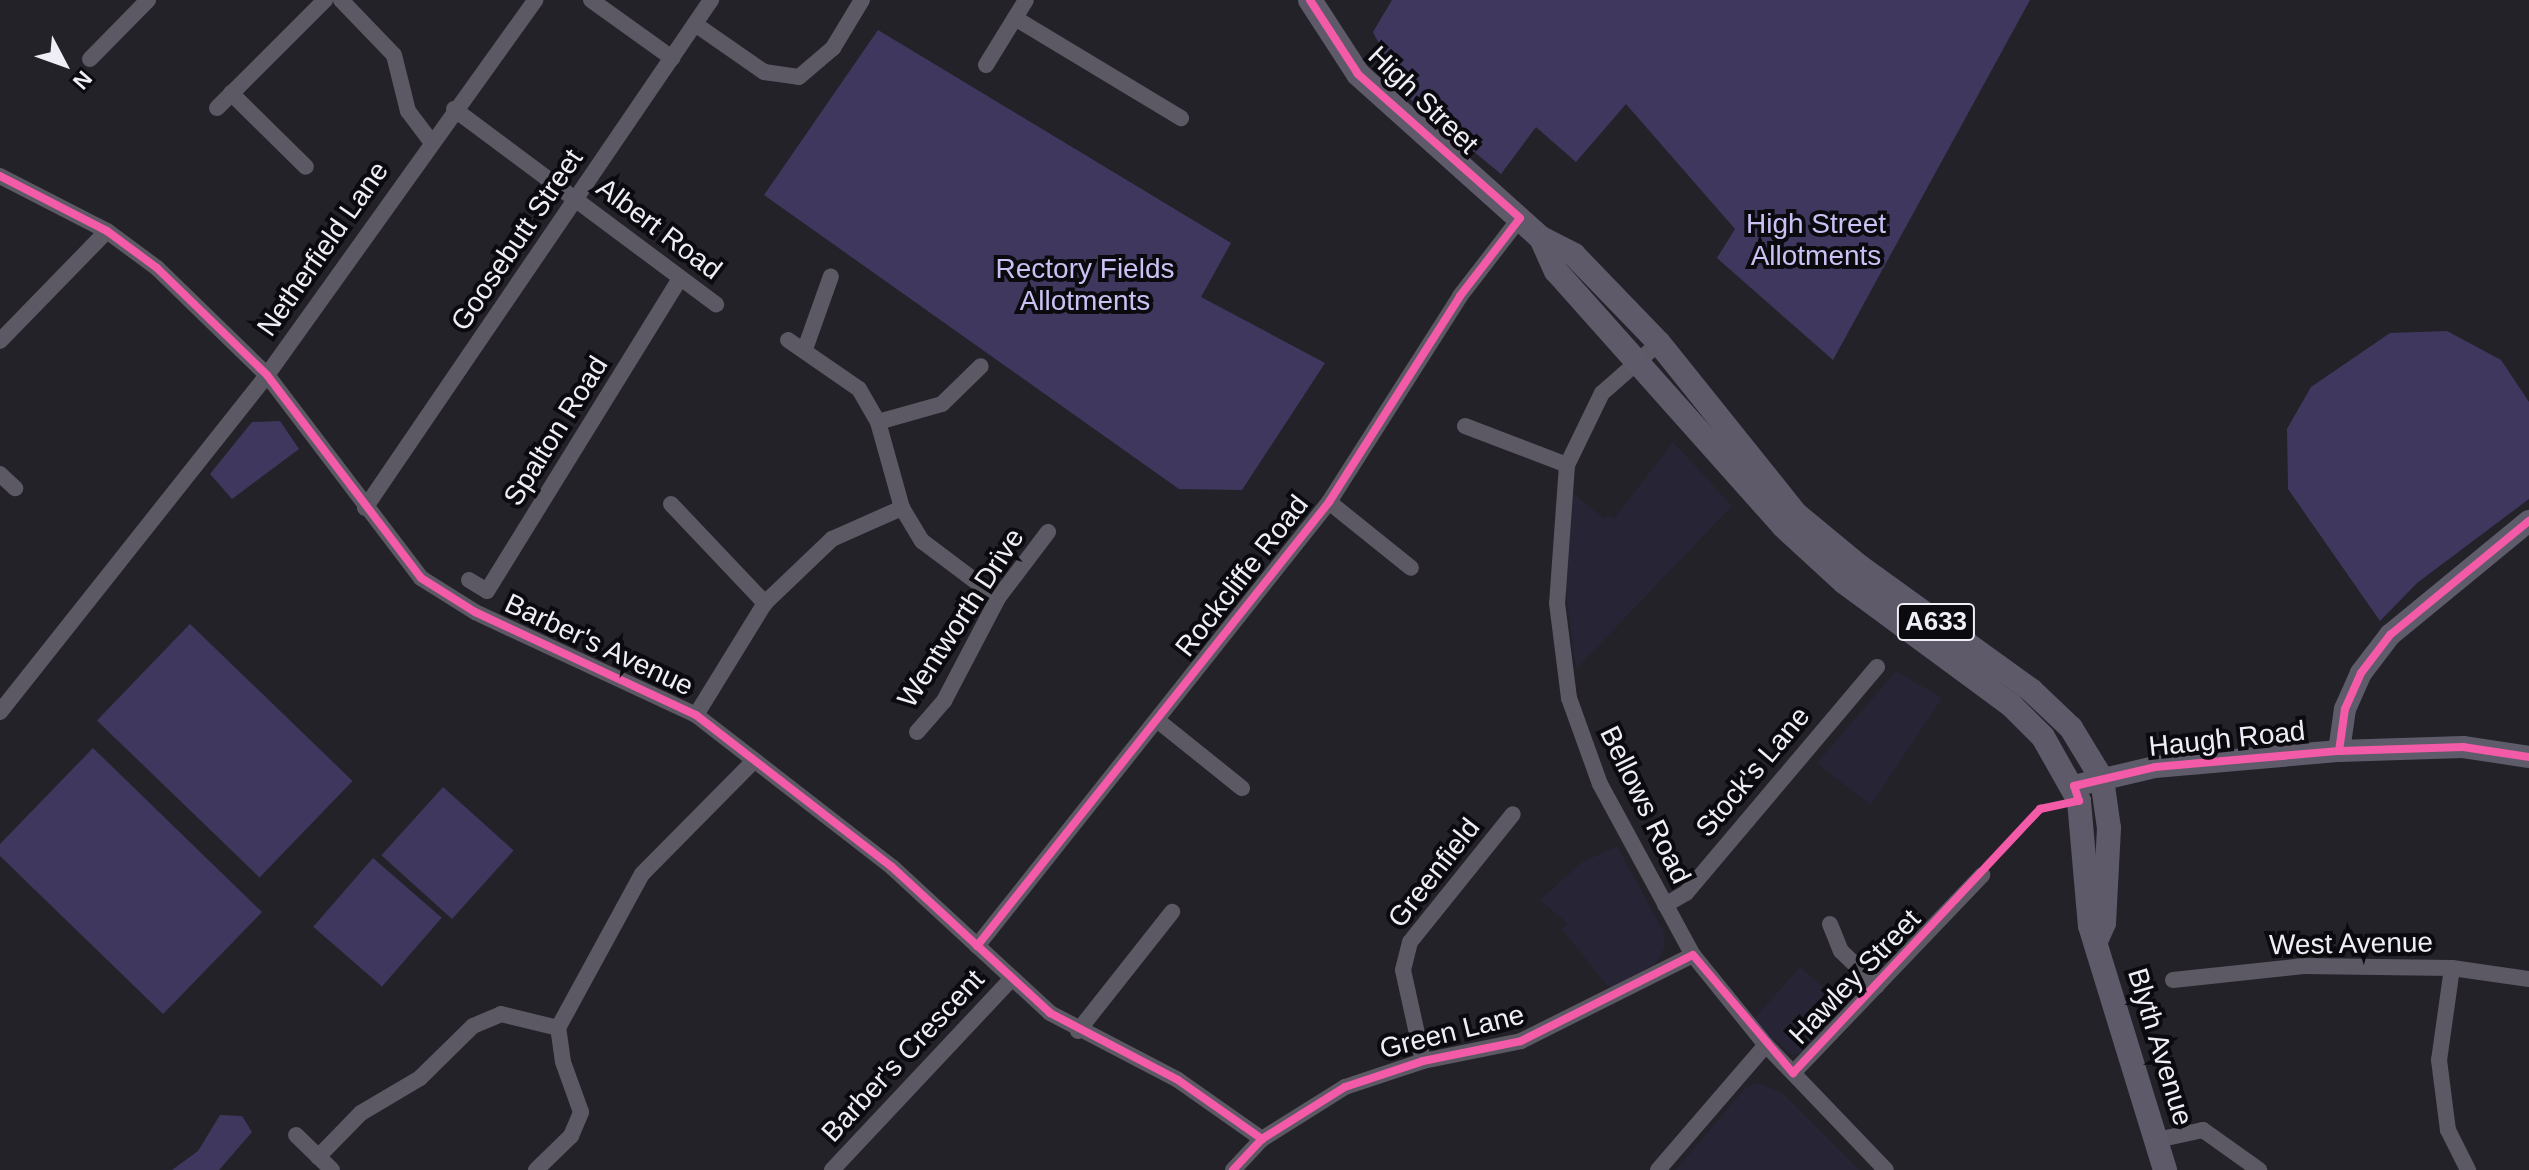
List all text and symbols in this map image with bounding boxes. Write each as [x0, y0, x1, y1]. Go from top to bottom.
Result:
north arrow [24, 24, 104, 104]
street label: High Street [1361, 39, 1485, 161]
text: N [68, 66, 97, 94]
street label: Goosebutt Street [444, 143, 590, 337]
street label: Netherfield Lane [250, 155, 396, 343]
street label: Albert Road [590, 171, 728, 287]
park label: High Street Allotments [1746, 207, 1886, 273]
park label: Rectory Fields Allotments [996, 252, 1174, 318]
street label: Spalton Road [497, 350, 615, 512]
street label: Rockcliffe Road [1169, 489, 1315, 663]
street label: Wentworth Drive [891, 522, 1031, 714]
street label: Barber's Avenue [499, 586, 699, 704]
road number: A633 [1896, 600, 1976, 644]
street label: Stock's Lane [1689, 700, 1817, 844]
street label: Haugh Road [2147, 714, 2307, 764]
street label: Bellows Road [1592, 721, 1698, 889]
street label: Greenfield [1381, 812, 1487, 934]
street label: Hawley Street [1782, 903, 1928, 1051]
street label: West Avenue [2268, 926, 2434, 962]
street label: Barber's Crescent [815, 963, 991, 1149]
street label: Blyth Avenue [2120, 963, 2200, 1131]
street label: Green Lane [1376, 998, 1528, 1066]

